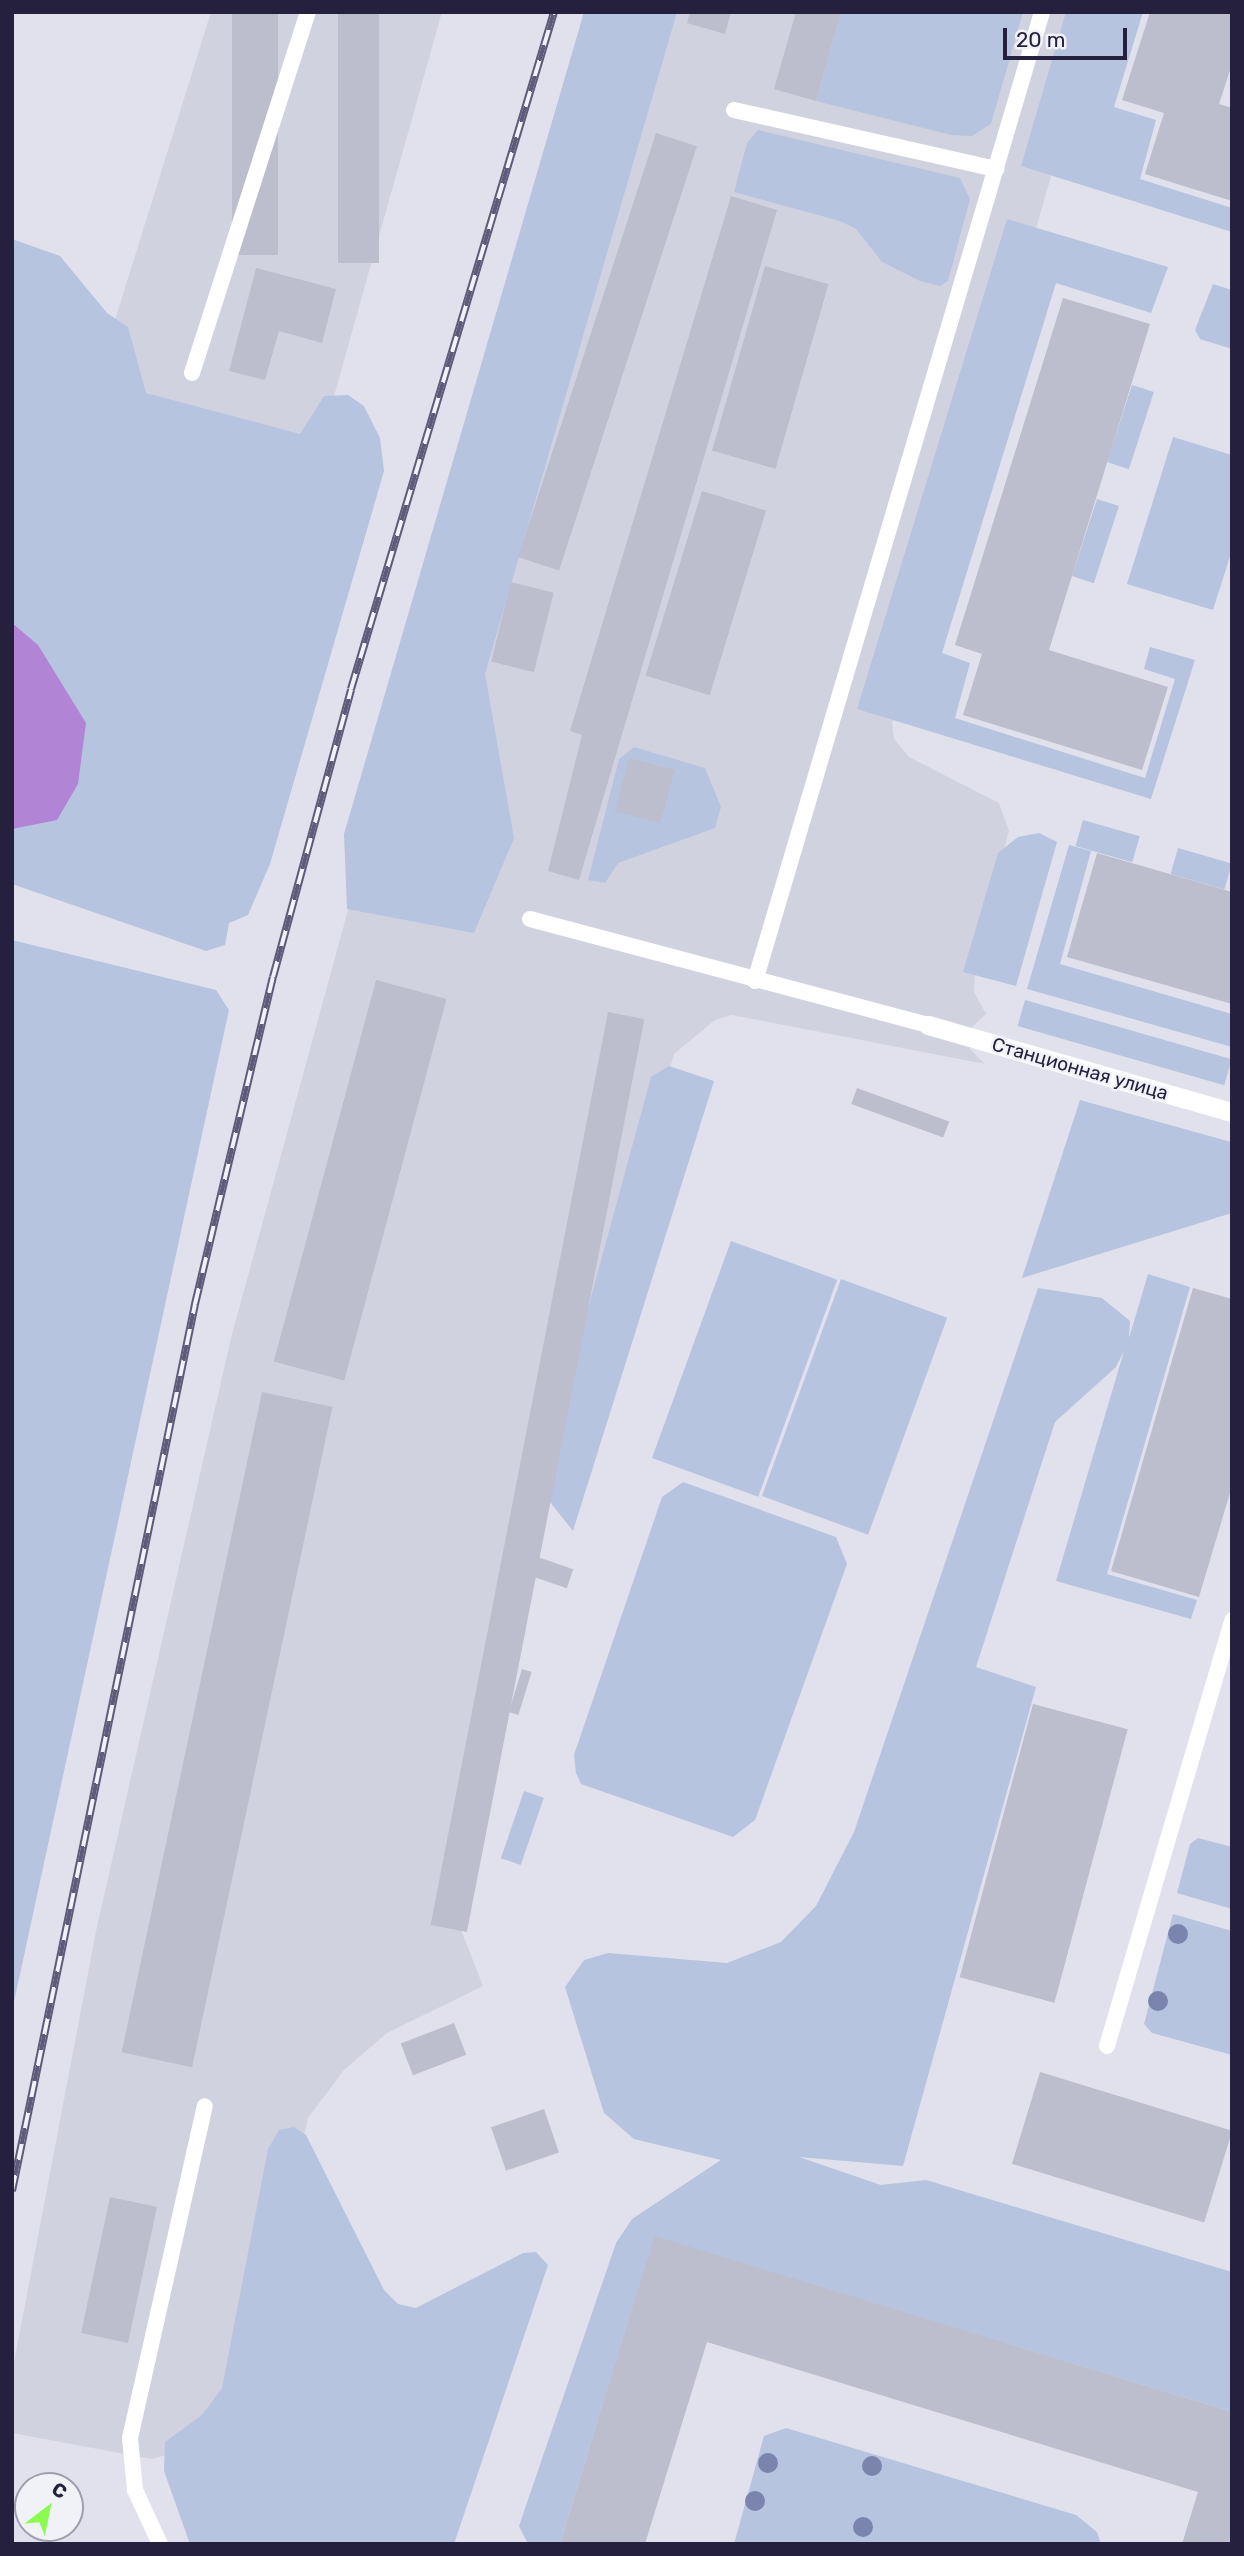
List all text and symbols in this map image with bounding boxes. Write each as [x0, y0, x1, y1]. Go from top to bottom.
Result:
scale bar [1006, 14, 1130, 58]
text: 20 m [1016, 27, 1065, 52]
street label: Станционная улица [989, 1033, 1171, 1105]
north arrow [14, 2472, 84, 2542]
text: С [48, 2477, 71, 2504]

